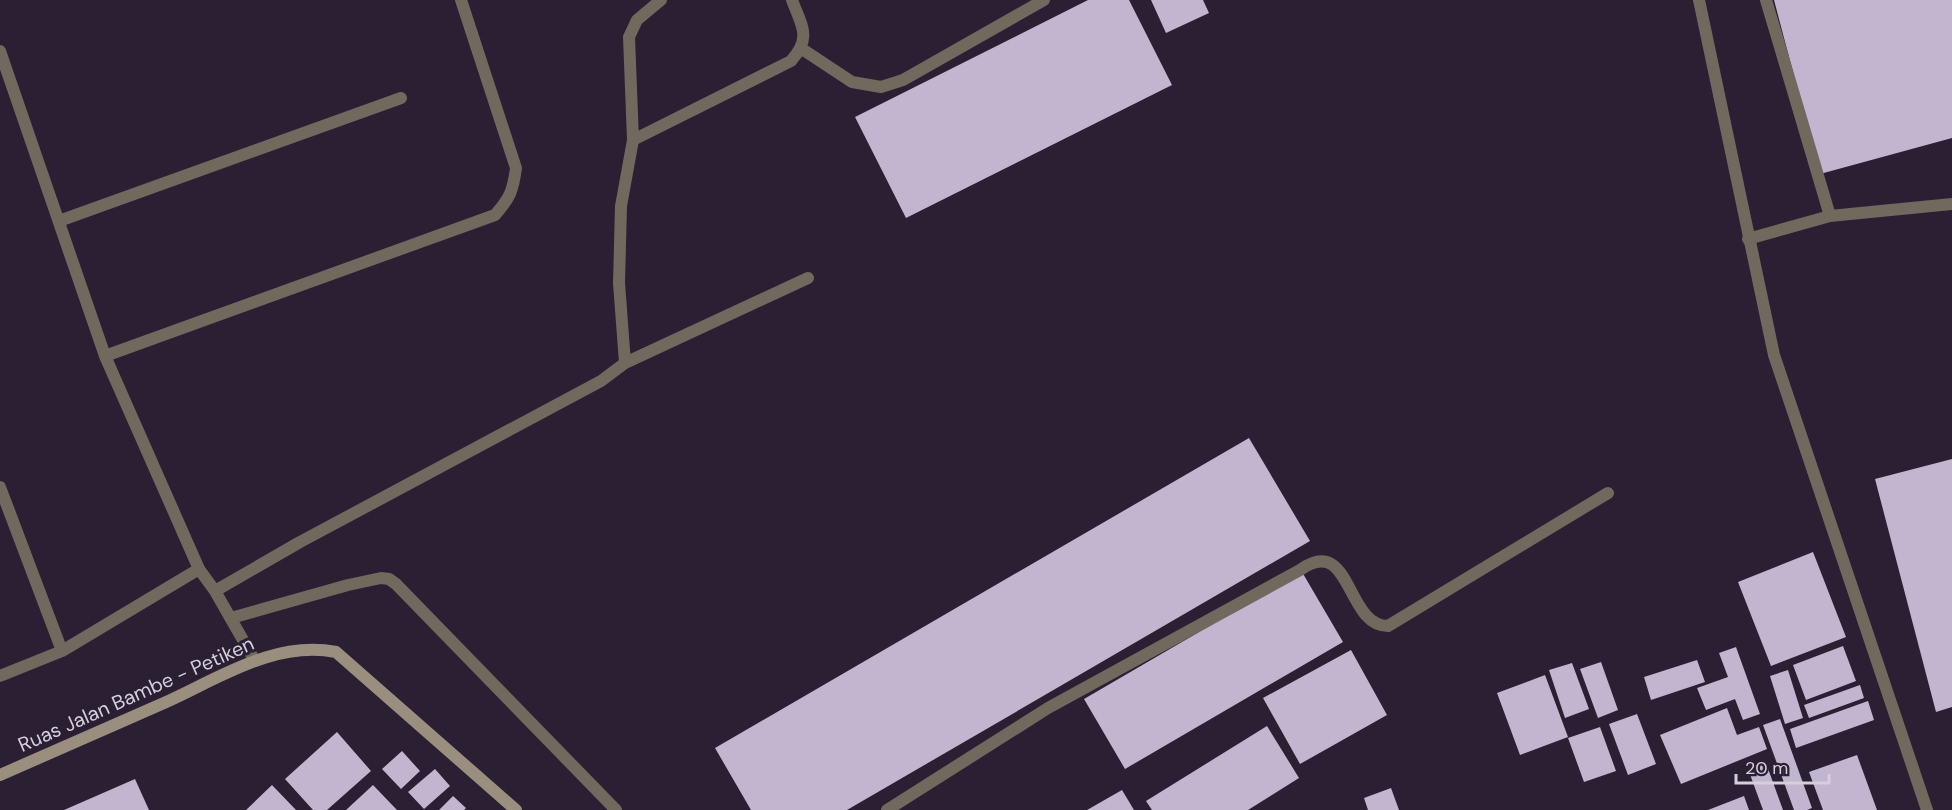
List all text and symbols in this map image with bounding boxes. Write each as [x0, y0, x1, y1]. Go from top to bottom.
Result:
street label: Ruas Jalan Bambe - Petiken [14, 630, 258, 758]
scale bar [1736, 747, 1829, 785]
text: 20 m [1745, 756, 1788, 780]

